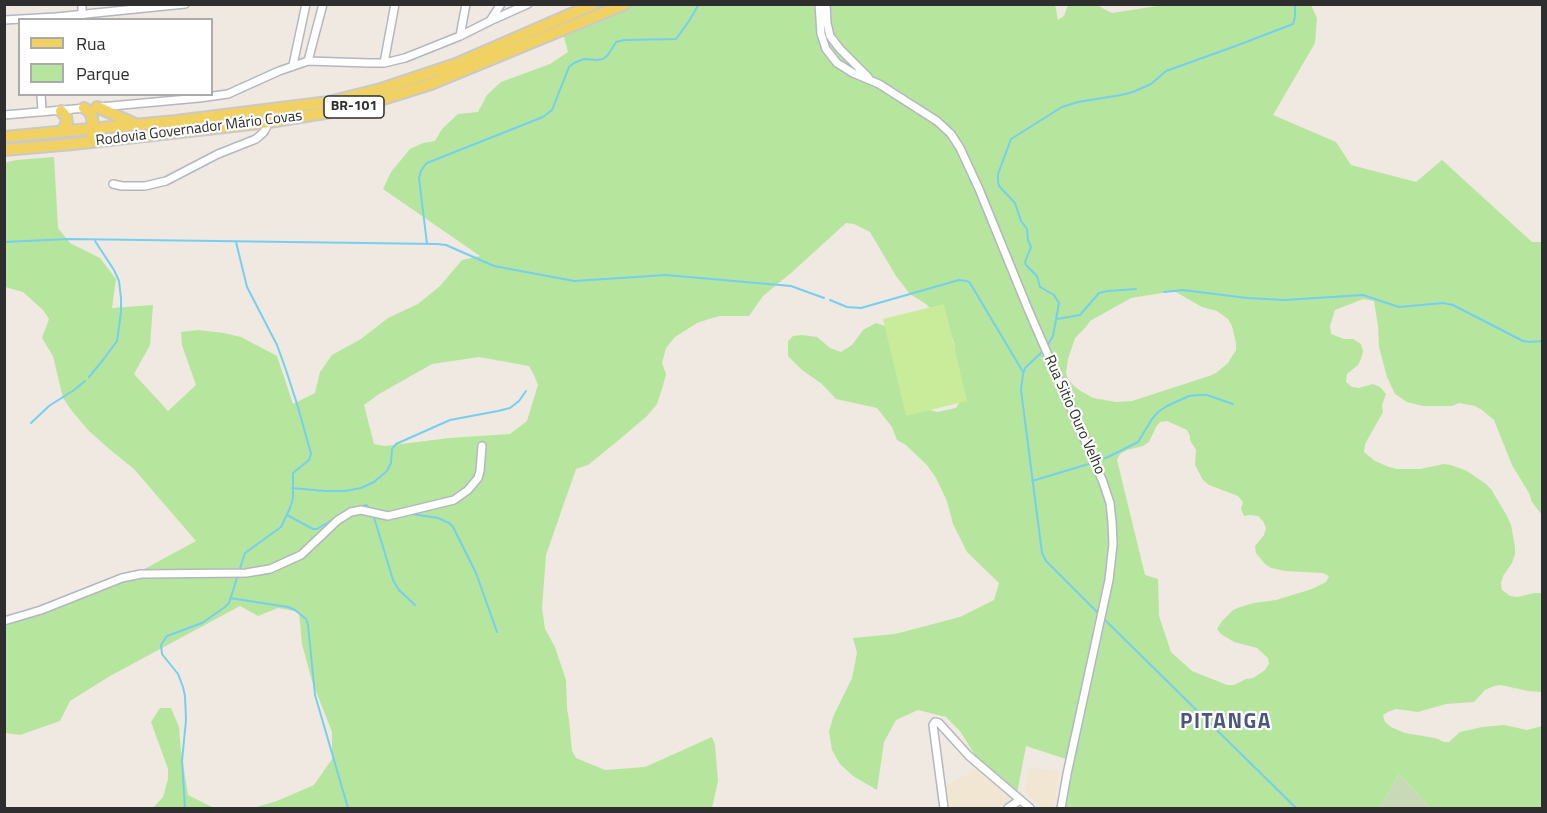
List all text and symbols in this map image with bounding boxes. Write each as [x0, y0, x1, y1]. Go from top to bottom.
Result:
legend [18, 18, 213, 96]
text: Rua [76, 30, 106, 57]
text: Parque [76, 60, 130, 87]
road number: BR-101 [324, 96, 384, 118]
street label: Rodovia Governador Mário Covas [95, 107, 303, 151]
street label: Rua Sitio Ouro Velho [1040, 353, 1108, 477]
district label: PITANGA [1180, 710, 1272, 736]

